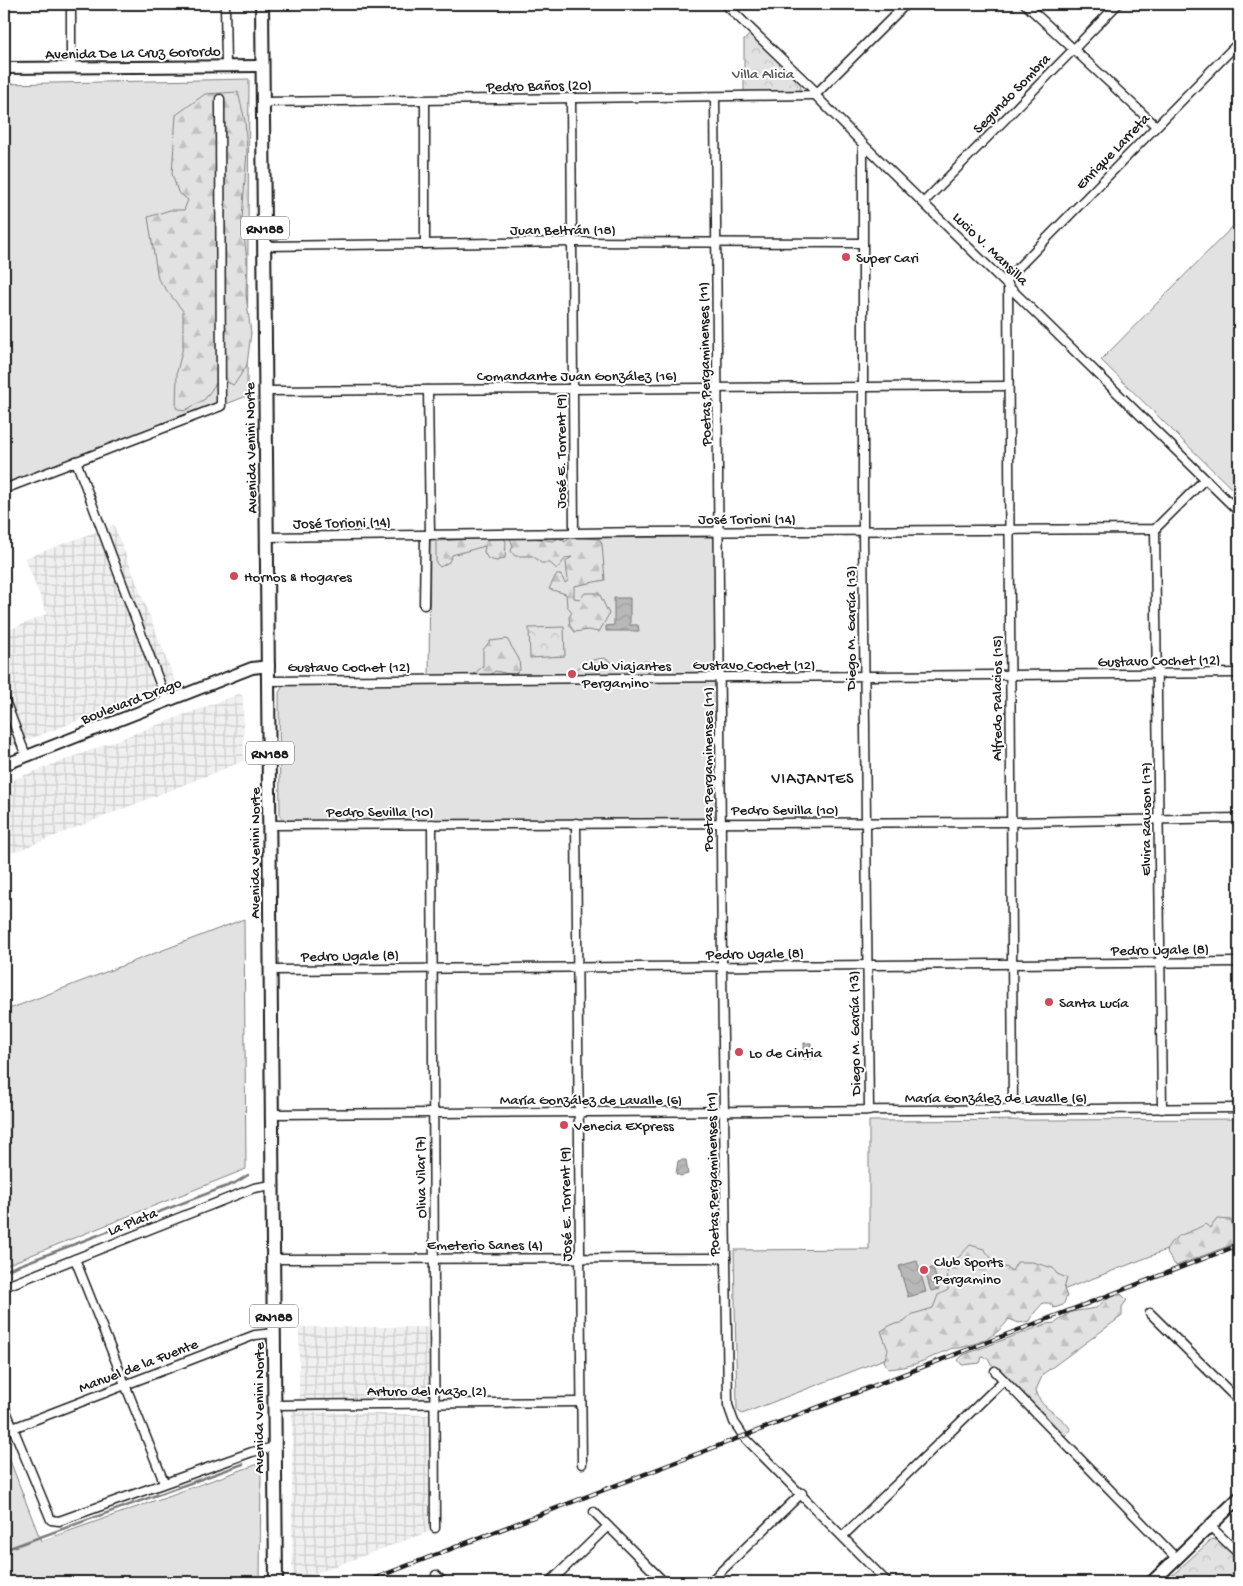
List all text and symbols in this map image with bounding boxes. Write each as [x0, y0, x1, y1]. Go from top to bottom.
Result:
street label: Avenida De La Cruz Gorordo [45, 43, 221, 65]
street label: Segundo Sombra [970, 50, 1056, 138]
park label: Villa Alicia [731, 66, 795, 84]
street label: Pedro Baños (20) [485, 77, 592, 97]
street label: Enrique Larreta [1073, 110, 1155, 194]
street label: Lucio V. Mansilla [948, 209, 1032, 291]
road number: RN188 [241, 217, 289, 240]
street label: Juan Beltrán (18) [510, 222, 616, 240]
place label: Super Cari [856, 250, 919, 268]
marker: Super Cari [840, 251, 852, 263]
street label: Poetas Pergaminenses (11) [696, 282, 716, 447]
street label: Comandante Juan González (16) [477, 368, 677, 386]
street label: Avenida Venini Norte [242, 382, 262, 514]
street label: José E. Torrent (9) [553, 394, 571, 508]
street label: José Torioni (14) [698, 511, 796, 529]
street label: José Torioni (14) [293, 514, 391, 534]
street label: Diego M. García (13) [843, 566, 861, 691]
place label: Hornos & Hogares [244, 569, 352, 587]
marker: Hornos & Hogares [228, 570, 240, 582]
street label: Alfredo Palacios (15) [989, 635, 1007, 761]
street label: Gustavo Cochet (12) [1097, 652, 1221, 672]
street label: Gustavo Cochet (12) [693, 657, 815, 675]
place label: Club Viajantes Pergamino [581, 658, 672, 693]
street label: Gustavo Cochet (12) [288, 659, 410, 677]
marker: Club Viajantes Pergamino [566, 668, 578, 680]
street label: Boulevard Drago [78, 674, 185, 730]
street label: Poetas Pergaminenses (11) [700, 687, 718, 852]
road number: RN188 [246, 741, 294, 764]
street label: Elvira Rawson (17) [1138, 762, 1156, 876]
district label: VIAJANTES [770, 771, 855, 790]
street label: Avenida Venini Norte [247, 787, 265, 919]
street label: Pedro Sevilla (10) [730, 802, 839, 820]
street label: Pedro Sevilla (10) [325, 804, 434, 822]
street label: Pedro Ugale (8) [1110, 941, 1209, 961]
street label: Pedro Ugale (8) [705, 945, 804, 965]
street label: Pedro Ugale (8) [300, 947, 399, 967]
street label: Diego M. García (13) [846, 970, 866, 1097]
place label: Santa Lucía [1059, 995, 1129, 1013]
marker: Santa Lucía [1043, 996, 1055, 1008]
place label: Lo de Cintia [749, 1045, 823, 1063]
marker: Lo de Cintia [733, 1046, 745, 1058]
street label: María González de Lavalle (6) [905, 1090, 1087, 1108]
street label: María González de Lavalle (6) [500, 1092, 682, 1110]
street label: Poetas Pergaminenses (11) [704, 1092, 724, 1257]
place label: Venecia Express [573, 1118, 674, 1136]
marker: Venecia Express [558, 1119, 570, 1131]
street label: Oliva Vilar (7) [412, 1136, 432, 1218]
street label: José E. Torrent (9) [557, 1146, 577, 1262]
street label: La Plata [105, 1205, 161, 1241]
street label: Emeterio Sanes (4) [427, 1237, 543, 1255]
place label: Club Sports Pergamino [933, 1254, 1004, 1289]
marker: Club Sports Pergamino [918, 1264, 930, 1276]
road number: RN188 [250, 1304, 298, 1328]
street label: Manuel de la Fuente [77, 1336, 201, 1398]
street label: Avenida Venini Norte [251, 1342, 269, 1474]
street label: Arturo del Mazo (2) [367, 1383, 487, 1401]

